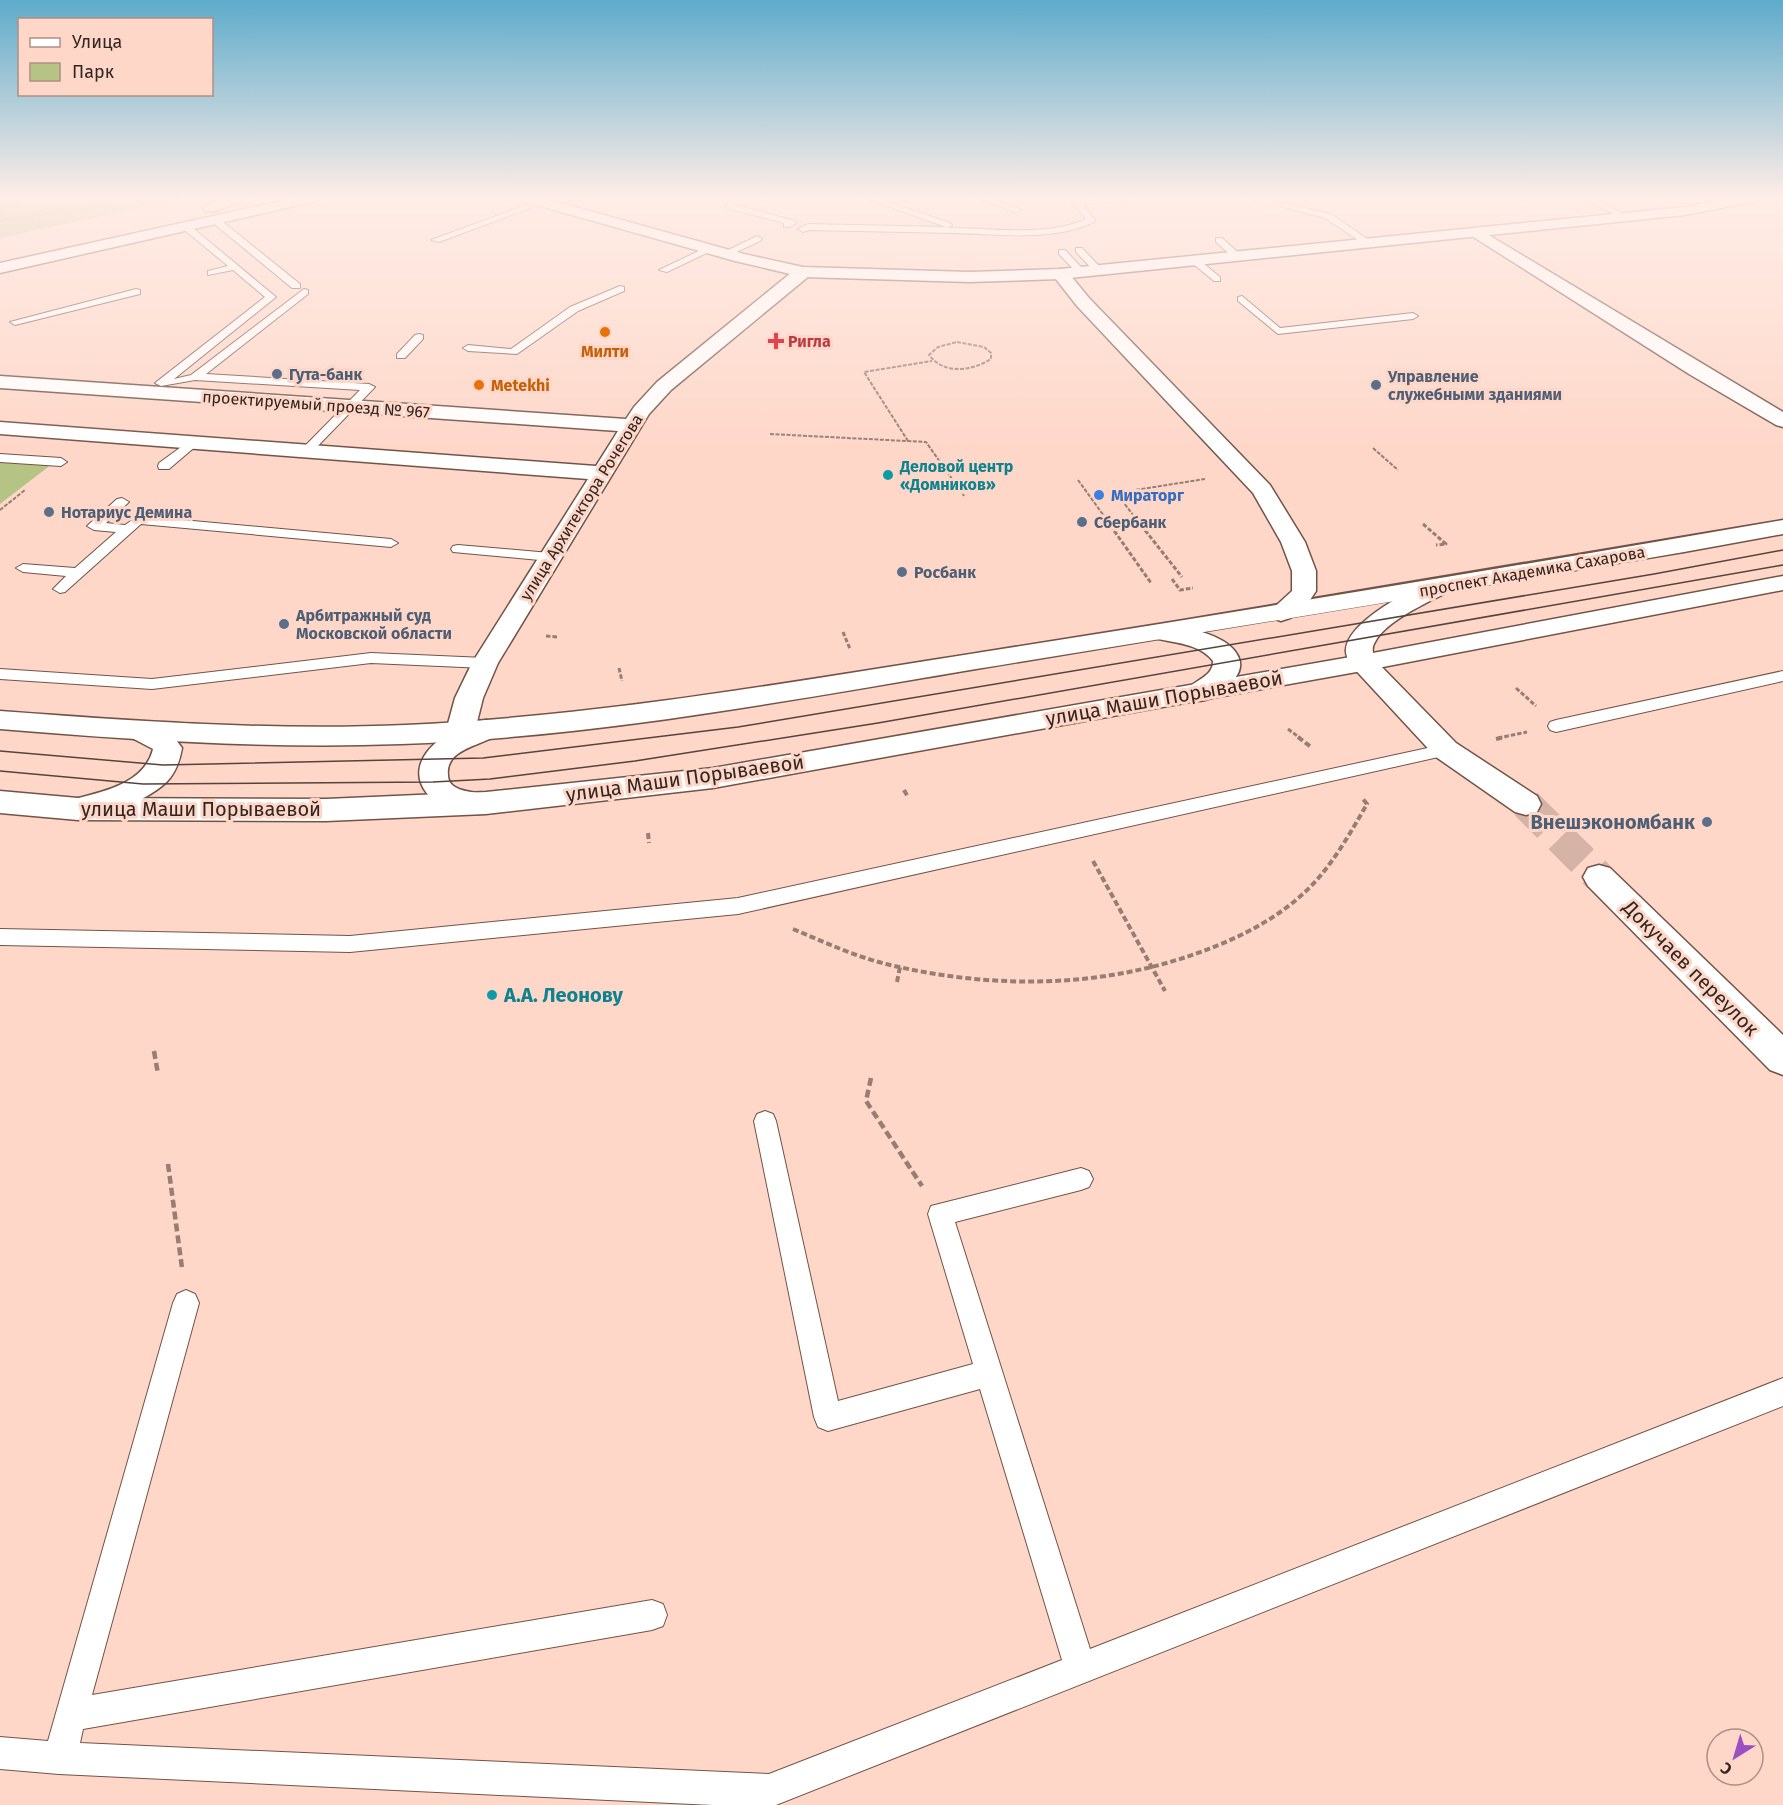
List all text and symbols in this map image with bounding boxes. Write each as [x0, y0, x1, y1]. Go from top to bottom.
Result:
legend [18, 18, 213, 96]
text: Улица [72, 31, 122, 53]
text: Парк [72, 61, 115, 83]
marker: Милти [598, 325, 612, 339]
place label: Ригла [788, 332, 831, 351]
marker: Ригла [769, 334, 783, 348]
place label: Милти [581, 342, 629, 361]
place label: Гута-банк [289, 365, 362, 384]
marker: Гута-банк [270, 367, 284, 381]
place label: Управление служебными зданиями [1387, 367, 1562, 404]
place label: Metekhi [491, 376, 550, 395]
marker: Metekhi [472, 378, 486, 392]
marker: Управление служебными зданиями [1369, 378, 1383, 392]
street label: проектируемый проезд № 967 [202, 387, 430, 422]
street label: улица Архитектора Рочегова [516, 411, 647, 604]
place label: Деловой центр «Домников» [899, 457, 1013, 494]
marker: Деловой центр «Домников» [881, 468, 895, 482]
place label: Мираторг [1111, 486, 1185, 505]
marker: Мираторг [1092, 488, 1106, 502]
place label: Нотариус Демина [61, 503, 192, 522]
marker: Нотариус Демина [42, 505, 56, 519]
place label: Сбербанк [1094, 513, 1167, 532]
marker: Сбербанк [1075, 515, 1089, 529]
street label: проспект Академика Сахарова [1418, 542, 1646, 601]
place label: Росбанк [914, 563, 976, 582]
marker: Росбанк [895, 565, 909, 579]
place label: Арбитражный суд Московской области [295, 606, 452, 643]
marker: Арбитражный суд Московской области [277, 617, 291, 631]
street label: улица Маши Порываевой [1044, 665, 1284, 731]
street label: улица Маши Порываевой [564, 749, 806, 807]
street label: улица Маши Порываевой [81, 797, 321, 821]
place label: Внешэкономбанк [1530, 810, 1696, 834]
marker: Внешэкономбанк [1700, 815, 1714, 829]
street label: Докучаев переулок [1617, 894, 1764, 1041]
place label: А.А. Леонову [503, 983, 623, 1007]
marker: А.А. Леонову [485, 988, 499, 1002]
north arrow [1705, 1727, 1765, 1787]
text: С [1716, 1758, 1736, 1779]

